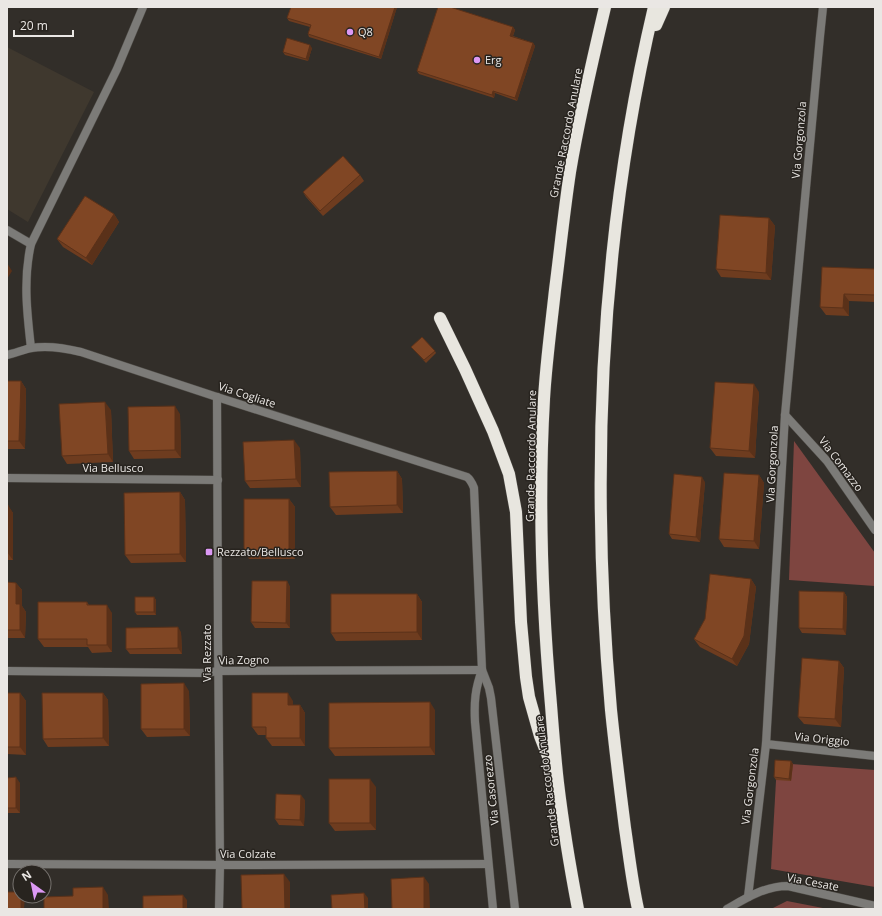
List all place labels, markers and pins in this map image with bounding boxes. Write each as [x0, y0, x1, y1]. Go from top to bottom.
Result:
place label: Q8 [358, 24, 373, 39]
marker: Q8 [345, 27, 355, 37]
place label: Erg [485, 52, 502, 67]
marker: Erg [472, 55, 482, 65]
place label: Rezzato/Bellusco [217, 544, 304, 559]
marker: Rezzato/Bellusco [204, 547, 214, 557]

